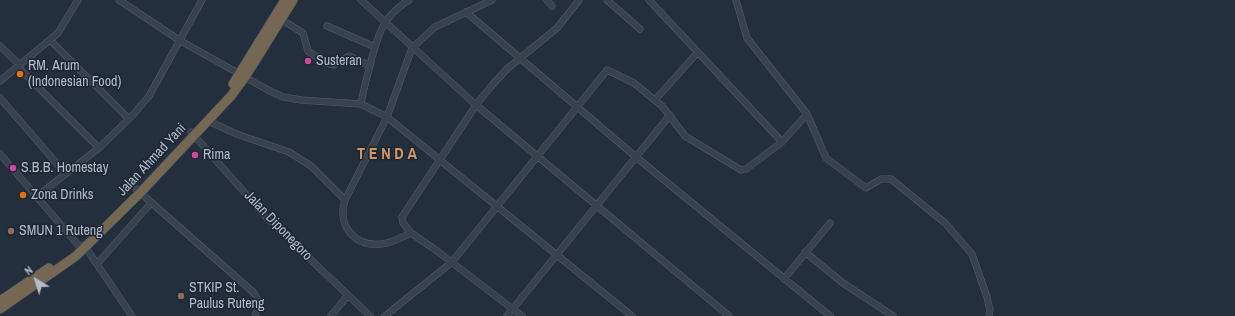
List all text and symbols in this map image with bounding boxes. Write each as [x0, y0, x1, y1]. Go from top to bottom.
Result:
place label: Susteran [316, 53, 362, 69]
marker: Susteran [303, 56, 313, 66]
place label: RM. Arum (Indonesian Food) [28, 58, 121, 90]
marker: RM. Arum (Indonesian Food) [15, 69, 25, 79]
street label: Jalan Ahmad Yani [114, 120, 190, 200]
district label: T E N D A [357, 145, 417, 165]
place label: Rima [203, 147, 230, 163]
marker: Rima [190, 150, 200, 160]
place label: S.B.B. Homestay [21, 160, 108, 176]
marker: S.B.B. Homestay [8, 163, 18, 173]
place label: Zona Drinks [31, 187, 94, 203]
street label: Jalan Diponegoro [240, 188, 316, 264]
marker: Zona Drinks [18, 190, 28, 200]
place label: SMUN 1 Ruteng [19, 223, 103, 239]
marker: SMUN 1 Ruteng [6, 226, 16, 236]
north arrow [16, 260, 56, 300]
text: N [22, 263, 35, 278]
place label: STKIP St. Paulus Ruteng [189, 280, 264, 312]
marker: STKIP St. Paulus Ruteng [176, 291, 186, 301]

